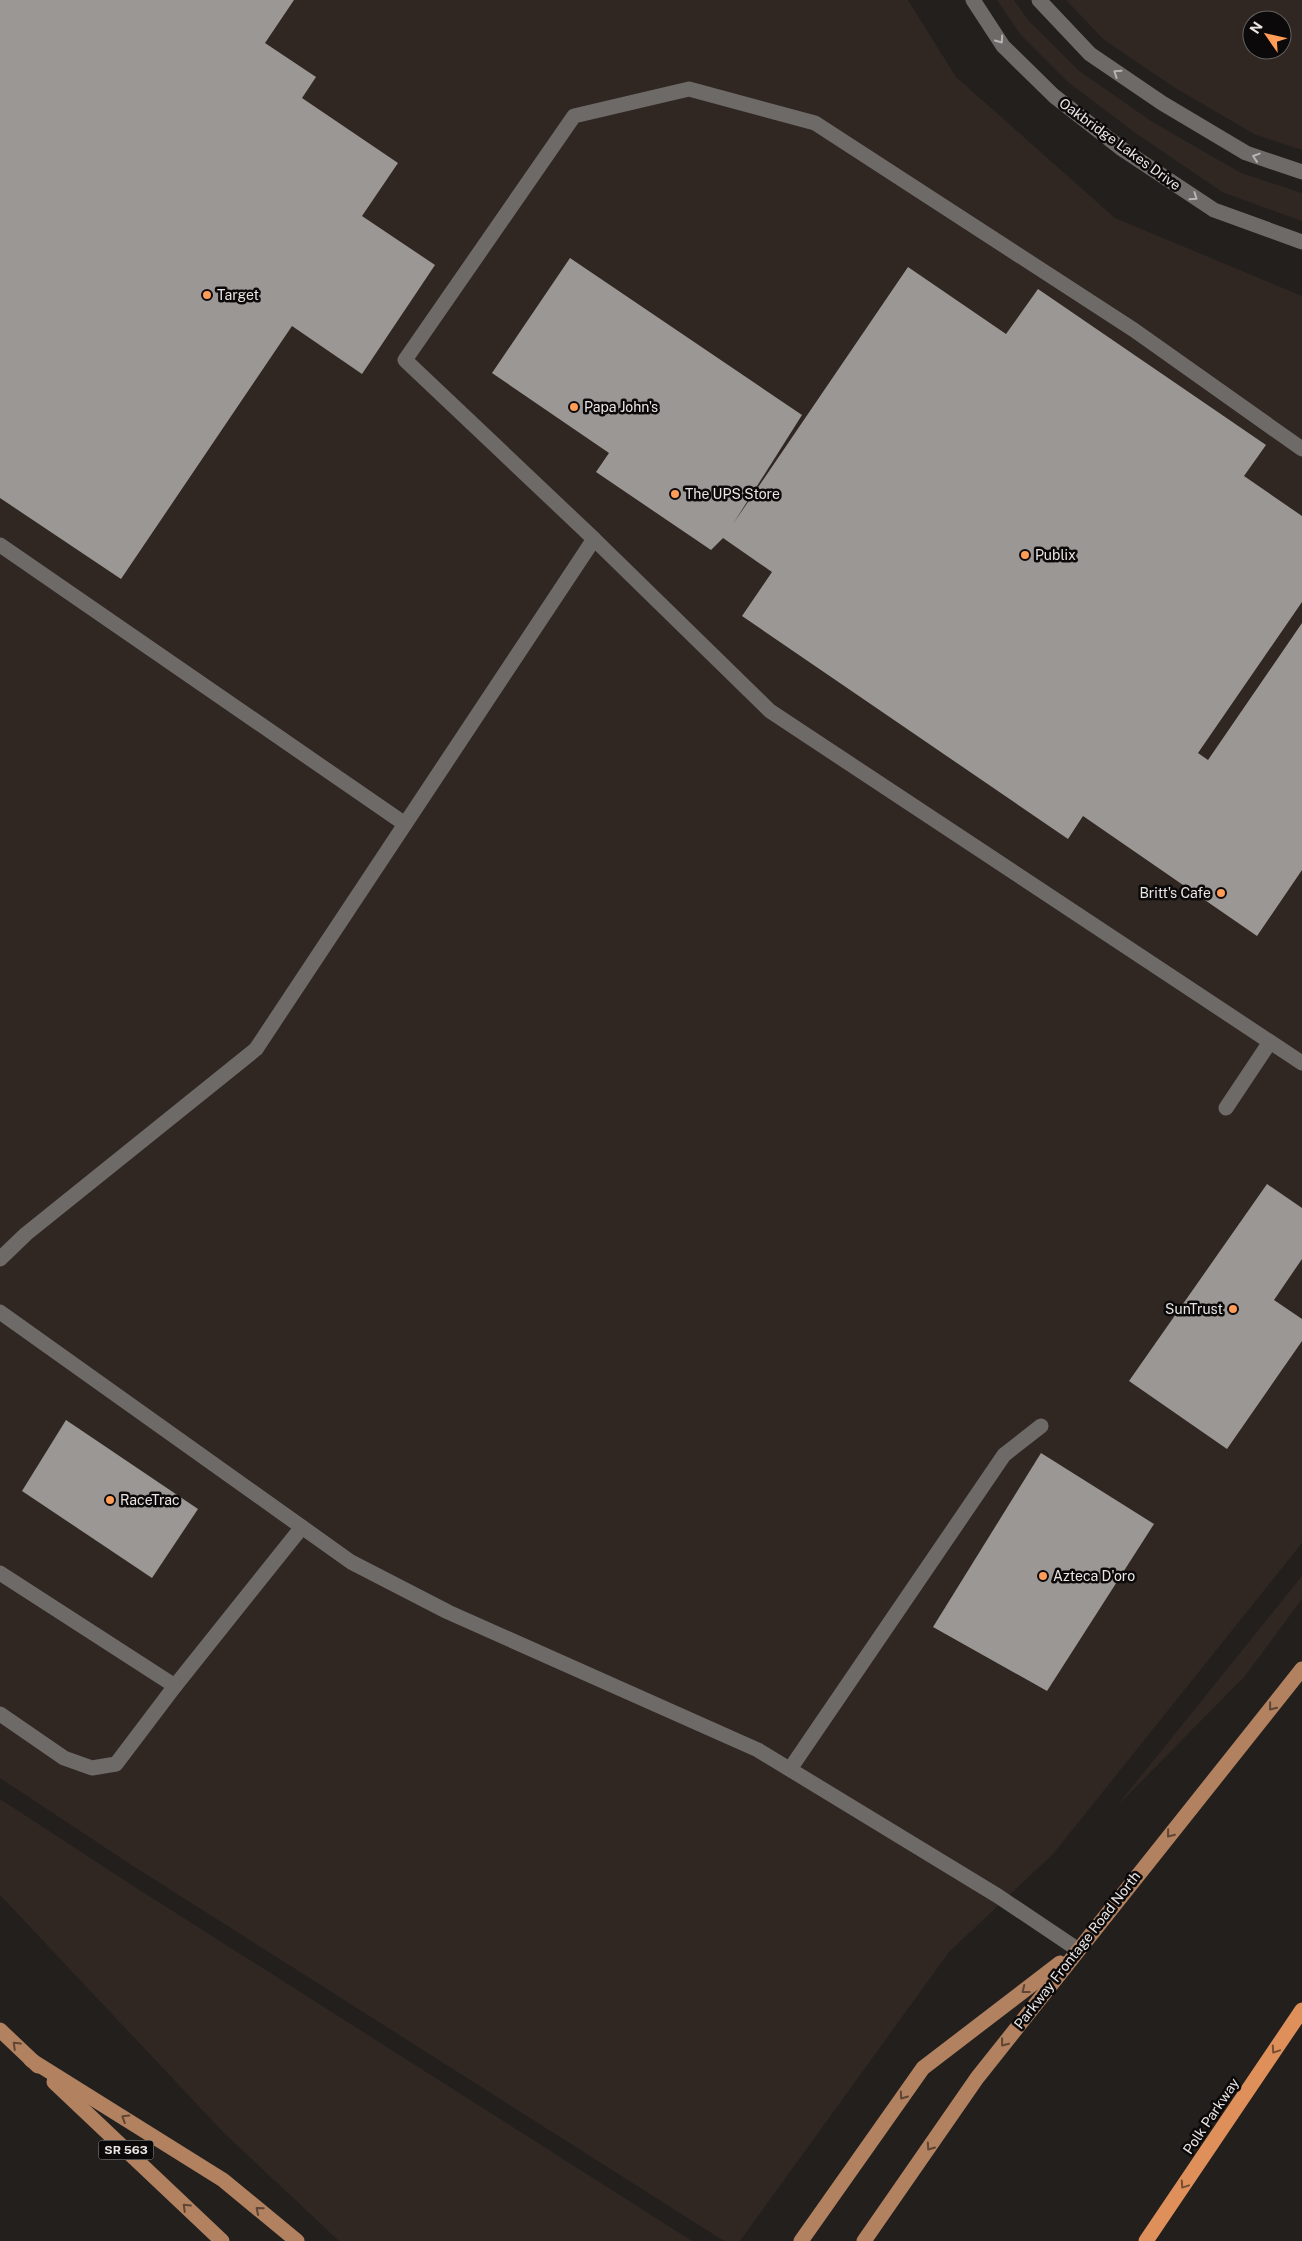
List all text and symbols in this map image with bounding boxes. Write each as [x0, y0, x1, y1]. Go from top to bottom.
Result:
north arrow [1242, 10, 1292, 60]
text: N [1247, 19, 1266, 37]
one-way arrow [994, 35, 1003, 44]
one-way arrow [1113, 69, 1122, 79]
street label: Oakbridge Lakes Drive [1056, 95, 1184, 193]
one-way arrow [1252, 152, 1260, 162]
one-way arrow [1188, 191, 1197, 200]
place label: Target [217, 287, 259, 303]
marker: Target [201, 289, 213, 301]
place label: Papa John's [584, 399, 658, 415]
marker: Papa John's [568, 401, 580, 413]
place label: The UPS Store [685, 486, 780, 502]
marker: The UPS Store [669, 488, 681, 500]
place label: Publix [1035, 547, 1076, 563]
marker: Publix [1019, 549, 1031, 561]
place label: Britt's Cafe [1139, 885, 1211, 901]
marker: Britt's Cafe [1215, 887, 1227, 899]
place label: SunTrust [1165, 1301, 1223, 1317]
marker: SunTrust [1227, 1303, 1239, 1315]
place label: RaceTrac [120, 1492, 180, 1508]
marker: RaceTrac [104, 1494, 116, 1506]
place label: Azteca D'oro [1053, 1568, 1135, 1584]
marker: Azteca D'oro [1037, 1570, 1049, 1582]
one-way arrow [1270, 1701, 1278, 1710]
one-way arrow [1168, 1828, 1176, 1837]
street label: Parkway Frontage Road North [1011, 1868, 1143, 2032]
one-way arrow [1022, 1984, 1031, 1992]
one-way arrow [1001, 2037, 1010, 2047]
one-way arrow [12, 2042, 21, 2051]
one-way arrow [1272, 2044, 1281, 2054]
street label: Polk Parkway [1180, 2075, 1243, 2157]
one-way arrow [900, 2090, 909, 2100]
one-way arrow [122, 2115, 131, 2125]
road number: SR 563 [98, 2140, 154, 2160]
one-way arrow [927, 2141, 936, 2150]
one-way arrow [1181, 2179, 1190, 2189]
one-way arrow [183, 2204, 192, 2213]
one-way arrow [256, 2206, 265, 2215]

